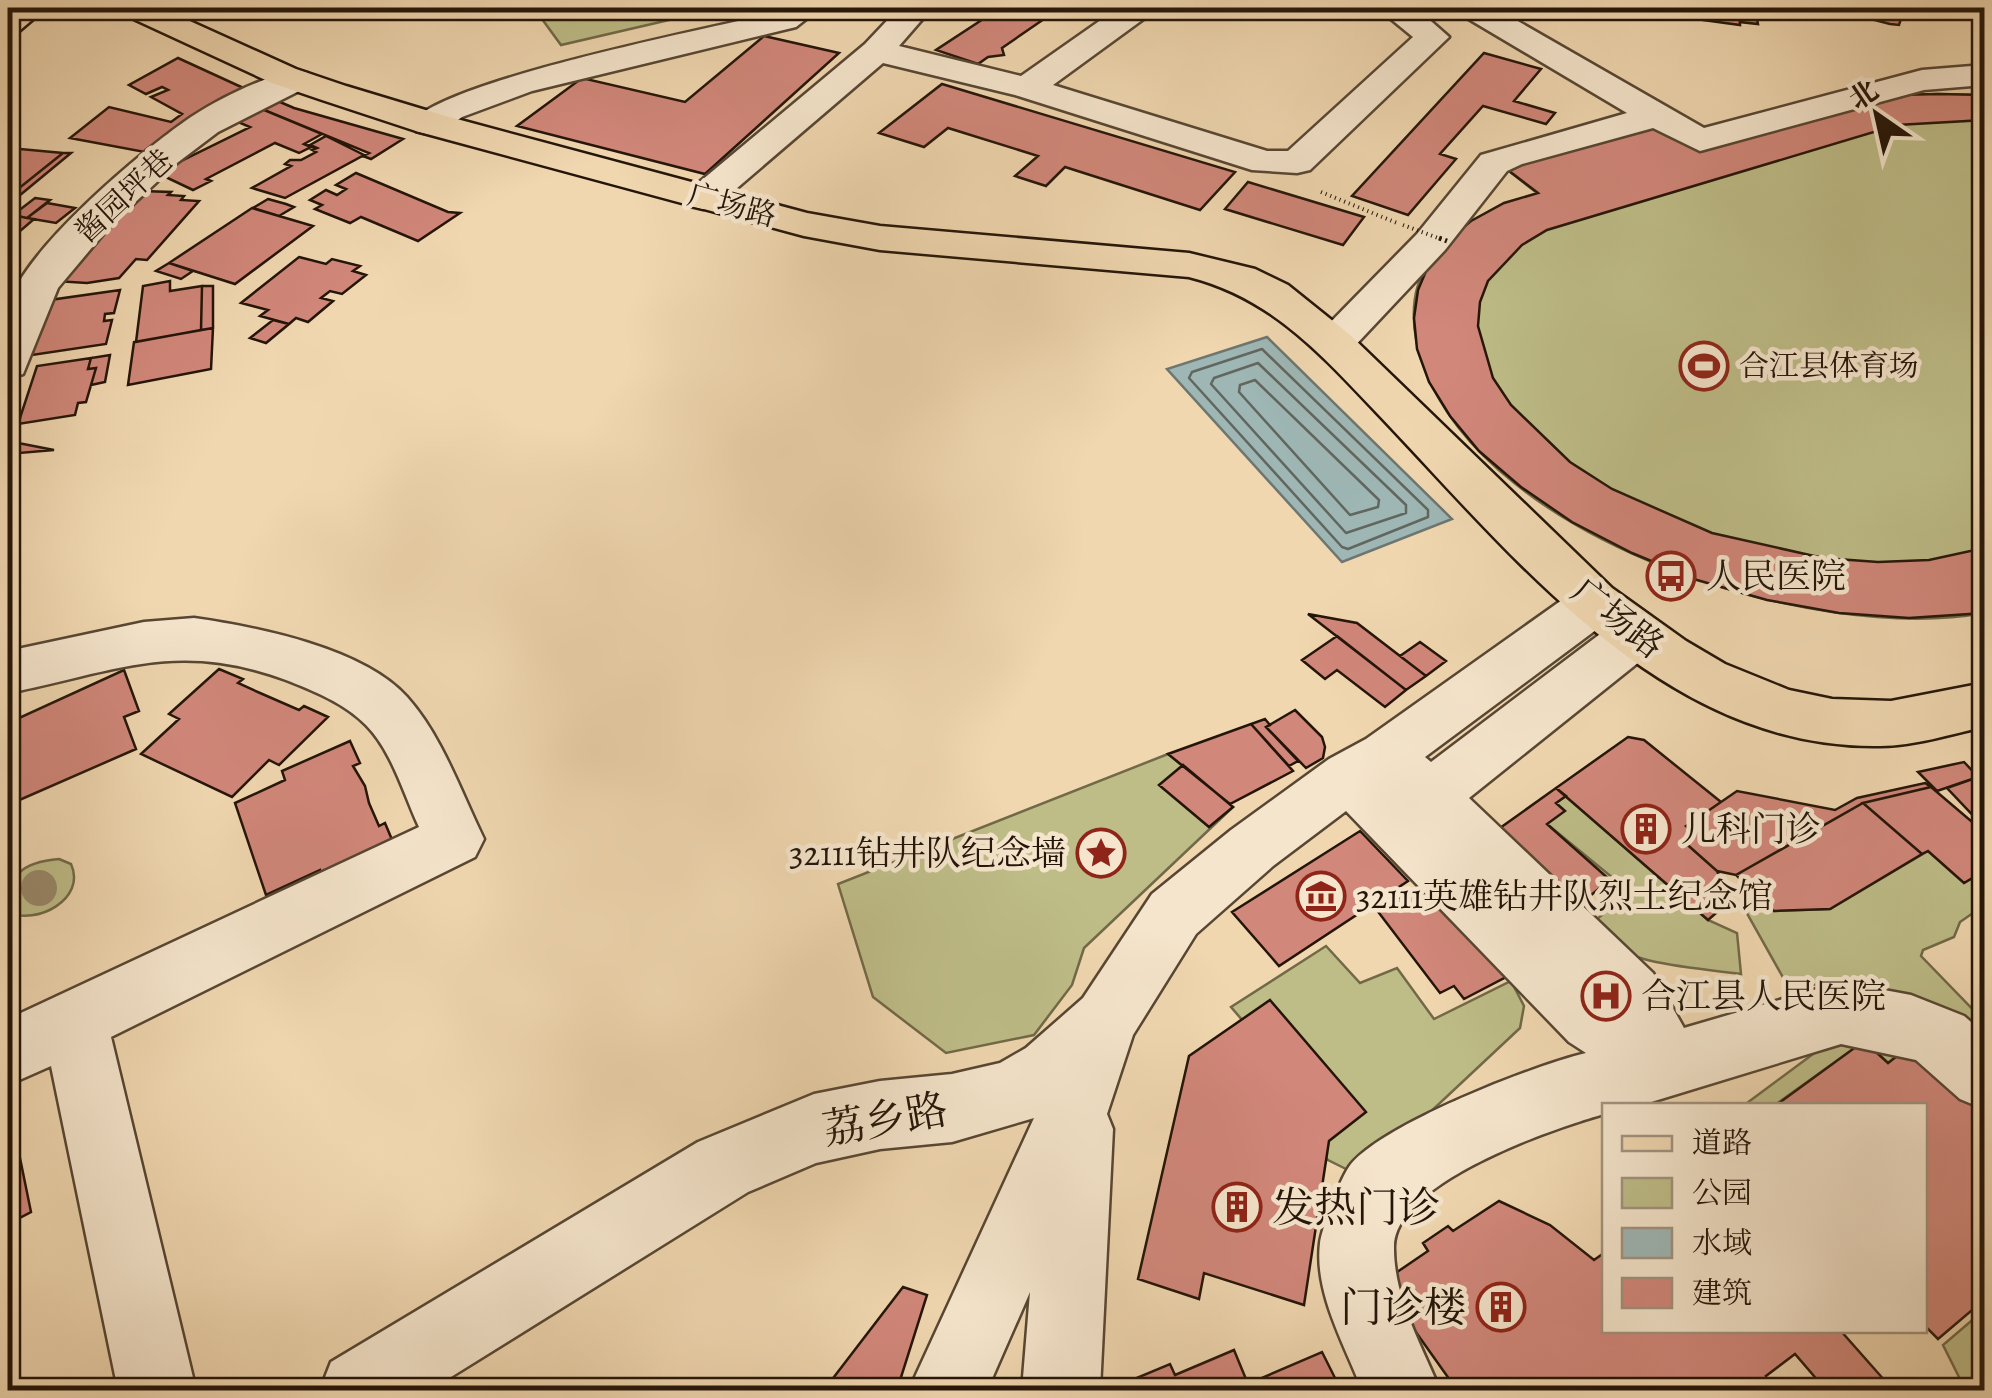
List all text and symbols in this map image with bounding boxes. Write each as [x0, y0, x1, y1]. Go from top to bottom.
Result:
north arrow [1827, 65, 1927, 165]
text: 北 [1841, 72, 1886, 119]
street label: 酱园坪巷 [66, 140, 182, 252]
street label: 广场路 [683, 174, 781, 236]
sports icon: 合江县体育场 [1678, 340, 1730, 392]
place label: 合江县体育场 [1739, 346, 1919, 386]
bus stop icon: 人民医院 [1645, 550, 1697, 602]
place label: 人民医院 [1706, 552, 1846, 600]
street label: 广场路 [1562, 567, 1674, 669]
building icon: 儿科门诊 [1620, 803, 1672, 855]
place label: 儿科门诊 [1681, 805, 1821, 853]
place icon: 32111钻井队纪念墙 [1075, 827, 1127, 879]
place label: 32111钻井队纪念墙 [789, 829, 1066, 877]
museum icon: 32111英雄钻井队烈士纪念馆 [1295, 870, 1347, 922]
place label: 32111英雄钻井队烈士纪念馆 [1356, 872, 1773, 920]
hospital icon: 合江县人民医院 [1580, 970, 1632, 1022]
place label: 合江县人民医院 [1641, 972, 1886, 1020]
street label: 荔乡路 [818, 1080, 952, 1158]
legend [1602, 1103, 1927, 1333]
text: 道路 [1692, 1123, 1752, 1163]
text: 公园 [1692, 1173, 1752, 1213]
place label: 发热门诊 [1272, 1179, 1440, 1236]
building icon: 发热门诊 [1211, 1181, 1263, 1233]
text: 水域 [1692, 1223, 1752, 1263]
text: 建筑 [1692, 1273, 1752, 1313]
place label: 门诊楼 [1340, 1279, 1466, 1336]
building icon: 门诊楼 [1475, 1281, 1527, 1333]

